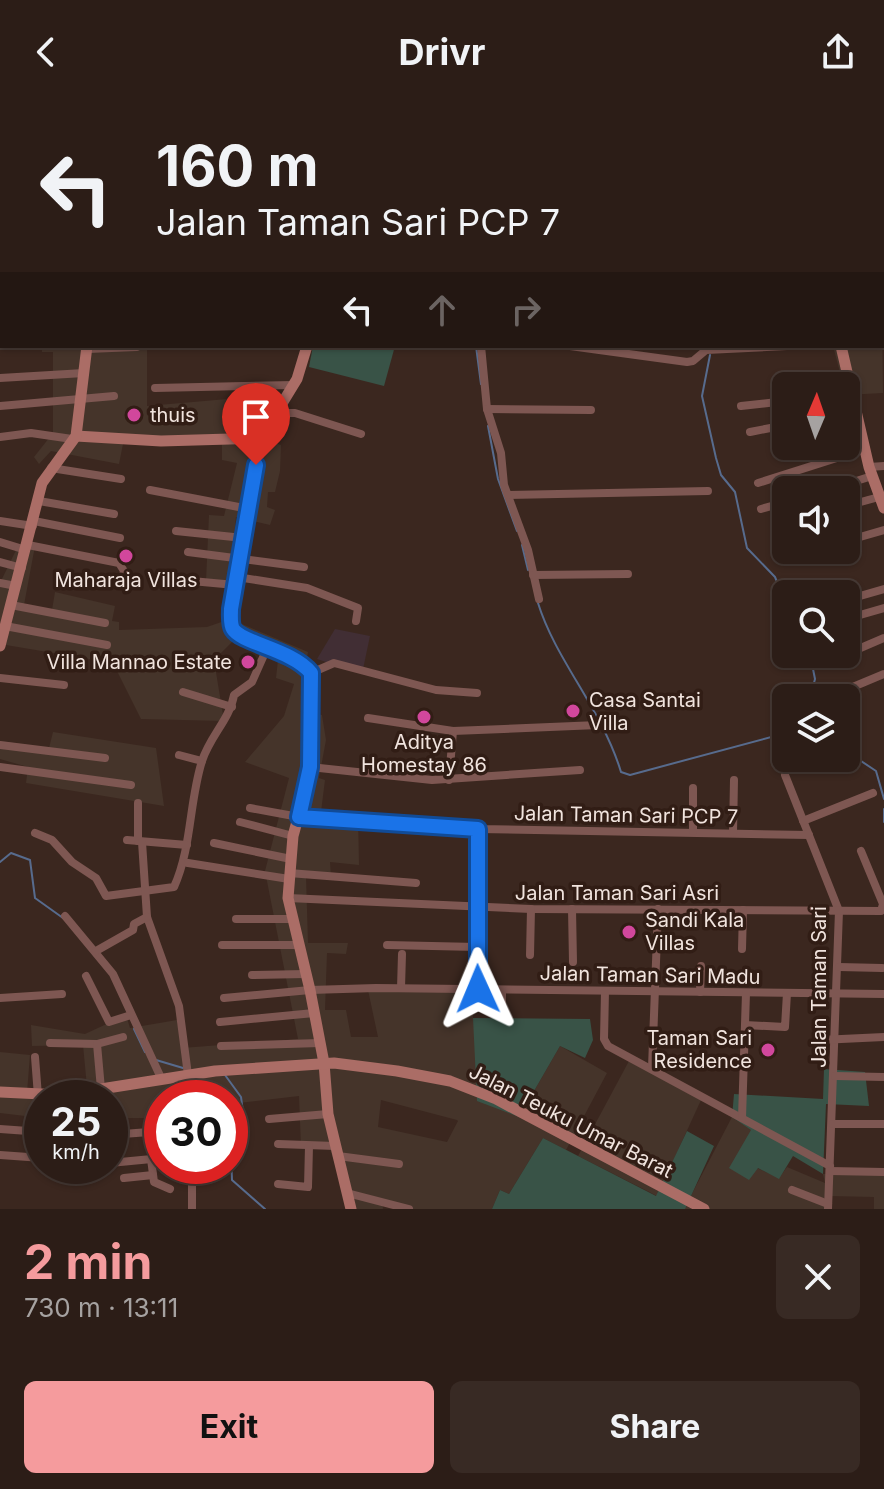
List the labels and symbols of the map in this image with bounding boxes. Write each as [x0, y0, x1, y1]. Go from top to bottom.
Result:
north arrow [772, 372, 860, 460]
pin [222, 383, 290, 465]
place label: thuis [150, 403, 196, 427]
marker: thuis [125, 406, 143, 424]
marker: Maharaja Villas [117, 547, 135, 565]
place label: Maharaja Villas [55, 568, 197, 592]
place label: Villa Mannao Estate [47, 650, 232, 674]
marker: Villa Mannao Estate [239, 653, 257, 671]
place label: Casa Santai Villa [589, 688, 701, 735]
marker: Casa Santai Villa [564, 702, 582, 720]
marker: Aditya Homestay 86 [415, 708, 433, 726]
place label: Aditya Homestay 86 [361, 730, 487, 777]
street label: Jalan Taman Sari PCP 7 [514, 801, 738, 829]
street label: Jalan Taman Sari Asri [515, 881, 719, 905]
street label: Jalan Taman Sari [807, 906, 831, 1068]
place label: Sandi Kala Villas [645, 908, 744, 955]
marker: Sandi Kala Villas [620, 923, 638, 941]
position arrow [436, 947, 520, 1031]
street label: Jalan Taman Sari Madu [539, 961, 761, 989]
place label: Taman Sari Residence [646, 1026, 752, 1073]
marker: Taman Sari Residence [759, 1041, 777, 1059]
street label: Jalan Teuku Umar Barat [465, 1059, 677, 1183]
speed limit sign: 30 [144, 1080, 248, 1184]

